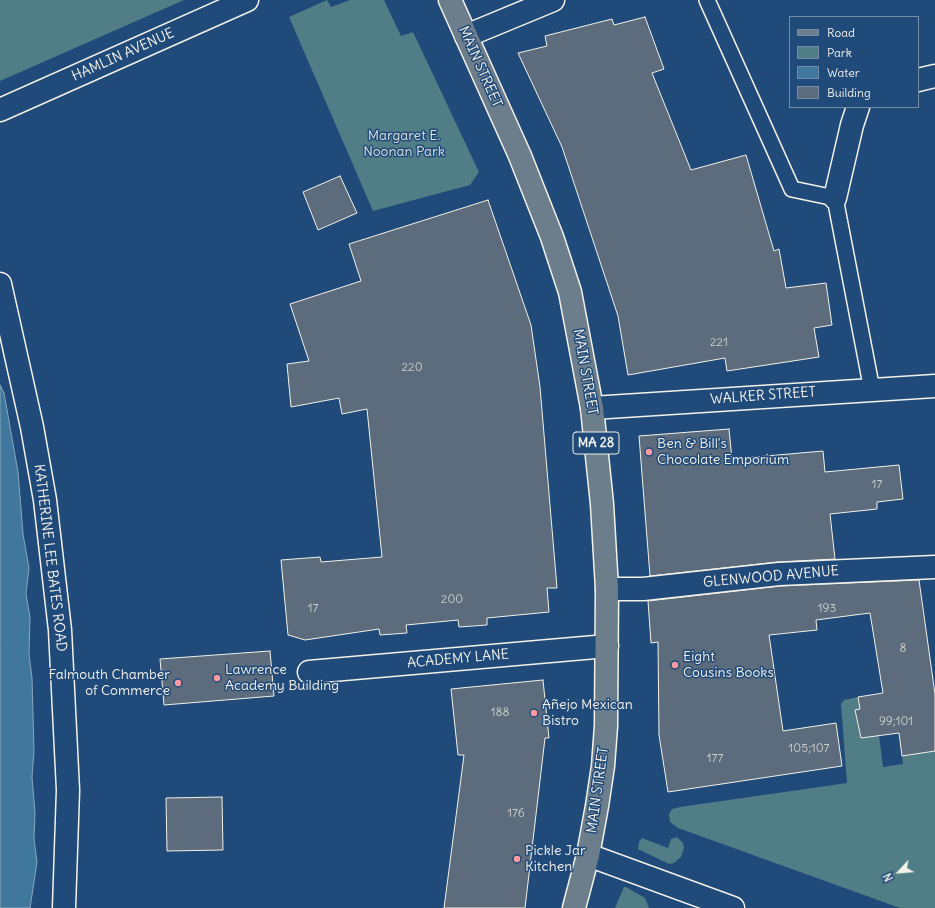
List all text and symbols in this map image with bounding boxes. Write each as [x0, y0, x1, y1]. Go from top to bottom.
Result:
legend [789, 16, 919, 108]
street label: MAIN STREET [455, 24, 505, 110]
street label: HAMLIN AVENUE [69, 25, 177, 85]
text: Road [827, 25, 855, 40]
text: Park [827, 45, 852, 60]
text: Water [827, 65, 860, 80]
text: Building [827, 85, 871, 100]
park label: Margaret E. Noonan Park [363, 128, 445, 160]
street label: MAIN STREET [569, 328, 601, 416]
house number: 221 [710, 336, 728, 350]
house number: 220 [401, 361, 423, 375]
street label: WALKER STREET [710, 384, 816, 408]
road number: MA 28 [573, 432, 619, 454]
place label: Ben & Bill's Chocolate Emporium [657, 436, 789, 468]
marker: Ben & Bill's Chocolate Emporium [644, 447, 654, 457]
street label: KATHERINE LEE BATES ROAD [30, 463, 70, 653]
house number: 17 [872, 478, 882, 492]
street label: GLENWOOD AVENUE [702, 563, 840, 591]
house number: 200 [441, 593, 463, 607]
house number: 17 [308, 602, 318, 616]
house number: 193 [818, 602, 836, 616]
house number: 8 [900, 642, 906, 656]
street label: ACADEMY LANE [406, 646, 510, 672]
place label: Eight Cousins Books [683, 649, 774, 682]
marker: Eight Cousins Books [670, 660, 680, 670]
place label: Lawrence Academy Building [225, 662, 339, 694]
place label: Falmouth Chamber of Commerce [49, 667, 170, 700]
marker: Lawrence Academy Building [212, 673, 222, 683]
marker: Falmouth Chamber of Commerce [173, 678, 183, 688]
place label: Añejo Mexican Bistro [542, 697, 633, 730]
house number: 188 [491, 706, 509, 720]
marker: Añejo Mexican Bistro [529, 708, 539, 718]
house number: 99;101 [879, 715, 913, 729]
house number: 105;107 [789, 742, 829, 756]
street label: MAIN STREET [584, 746, 612, 834]
house number: 177 [707, 752, 723, 766]
house number: 176 [507, 807, 525, 821]
place label: Pickle Jar Kitchen [525, 843, 586, 876]
north arrow [879, 852, 919, 892]
marker: Pickle Jar Kitchen [512, 854, 522, 864]
text: N [880, 871, 896, 884]

